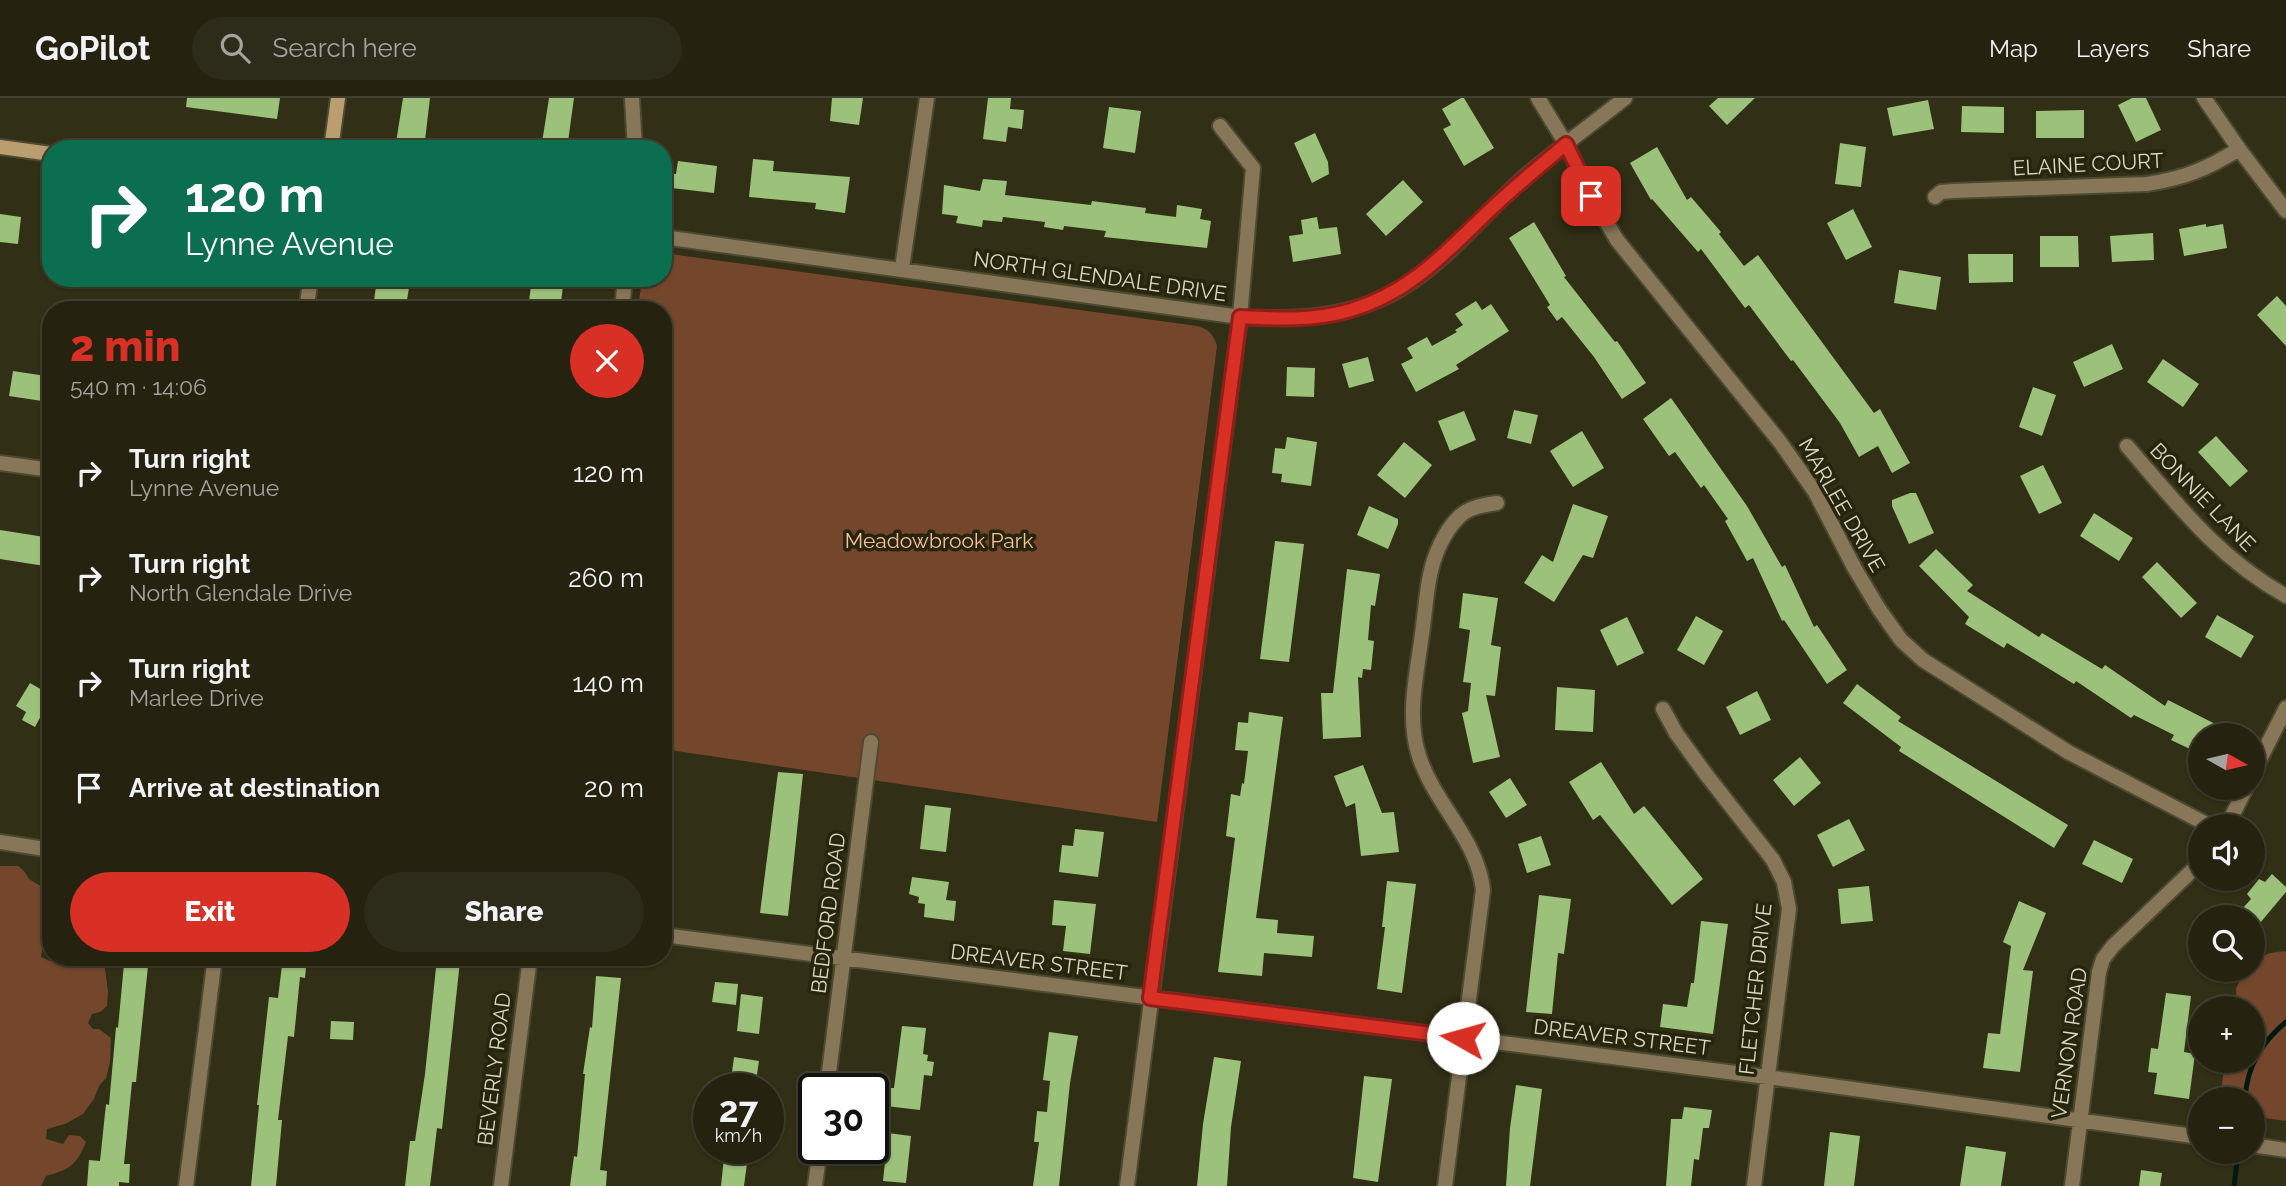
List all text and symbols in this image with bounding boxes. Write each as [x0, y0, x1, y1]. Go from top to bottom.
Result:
search box [192, 17, 682, 80]
text: GoPilot [35, 29, 150, 68]
icon: search [216, 29, 254, 67]
text: Search here [272, 33, 417, 63]
text: Map [1989, 34, 2038, 63]
text: Layers [2076, 34, 2149, 63]
text: Share [2187, 34, 2251, 63]
street label: ELAINE COURT [2012, 148, 2164, 180]
text: 120 m [185, 166, 324, 223]
pin [1561, 166, 1621, 226]
icon: right [70, 168, 161, 259]
icon: arrive [1572, 177, 1610, 215]
text: Lynne Avenue [185, 225, 394, 262]
street label: NORTH GLENDALE DRIVE [972, 246, 1228, 306]
text: 2 min [70, 322, 180, 371]
button: close [570, 324, 644, 398]
text: 540 m · 14:06 [70, 373, 207, 400]
street label: MARLEE DRIVE [1794, 434, 1890, 576]
street label: BONNIE LANE [2145, 438, 2261, 556]
text: Turn right [129, 444, 250, 474]
icon: right [70, 454, 108, 492]
text: 120 m [573, 458, 644, 488]
text: Lynne Avenue [129, 474, 279, 501]
park label: Meadowbrook Park [845, 528, 1033, 553]
text: Turn right [129, 549, 250, 579]
icon: right [70, 559, 108, 597]
text: 260 m [568, 563, 644, 593]
text: North Glendale Drive [129, 579, 352, 606]
text: Turn right [129, 654, 250, 684]
icon: right [70, 664, 108, 702]
text: 140 m [572, 668, 644, 698]
text: Marlee Drive [129, 684, 264, 711]
north arrow [2188, 723, 2264, 800]
map controls [2188, 723, 2265, 1164]
icon: arrive [70, 769, 108, 807]
text: Arrive at destination [129, 773, 380, 803]
text: 20 m [584, 773, 644, 803]
button: sound [2188, 814, 2265, 891]
street label: BEDFORD ROAD [806, 831, 850, 995]
button: Exit [70, 872, 350, 952]
button: Share [364, 872, 644, 952]
street label: FLETCHER DRIVE [1734, 902, 1776, 1076]
button: search [2188, 905, 2265, 982]
street label: DREAVER STREET [949, 939, 1129, 985]
street label: VERNON ROAD [2046, 966, 2092, 1120]
street label: BEVERLY ROAD [472, 991, 516, 1147]
button: + [2188, 996, 2265, 1073]
position arrow [1426, 1001, 1500, 1075]
street label: DREAVER STREET [1532, 1014, 1712, 1060]
speed limit sign: 30 [798, 1073, 889, 1164]
button: − [2188, 1087, 2265, 1164]
text: 27 [719, 1089, 758, 1130]
text: km/h [715, 1125, 762, 1146]

